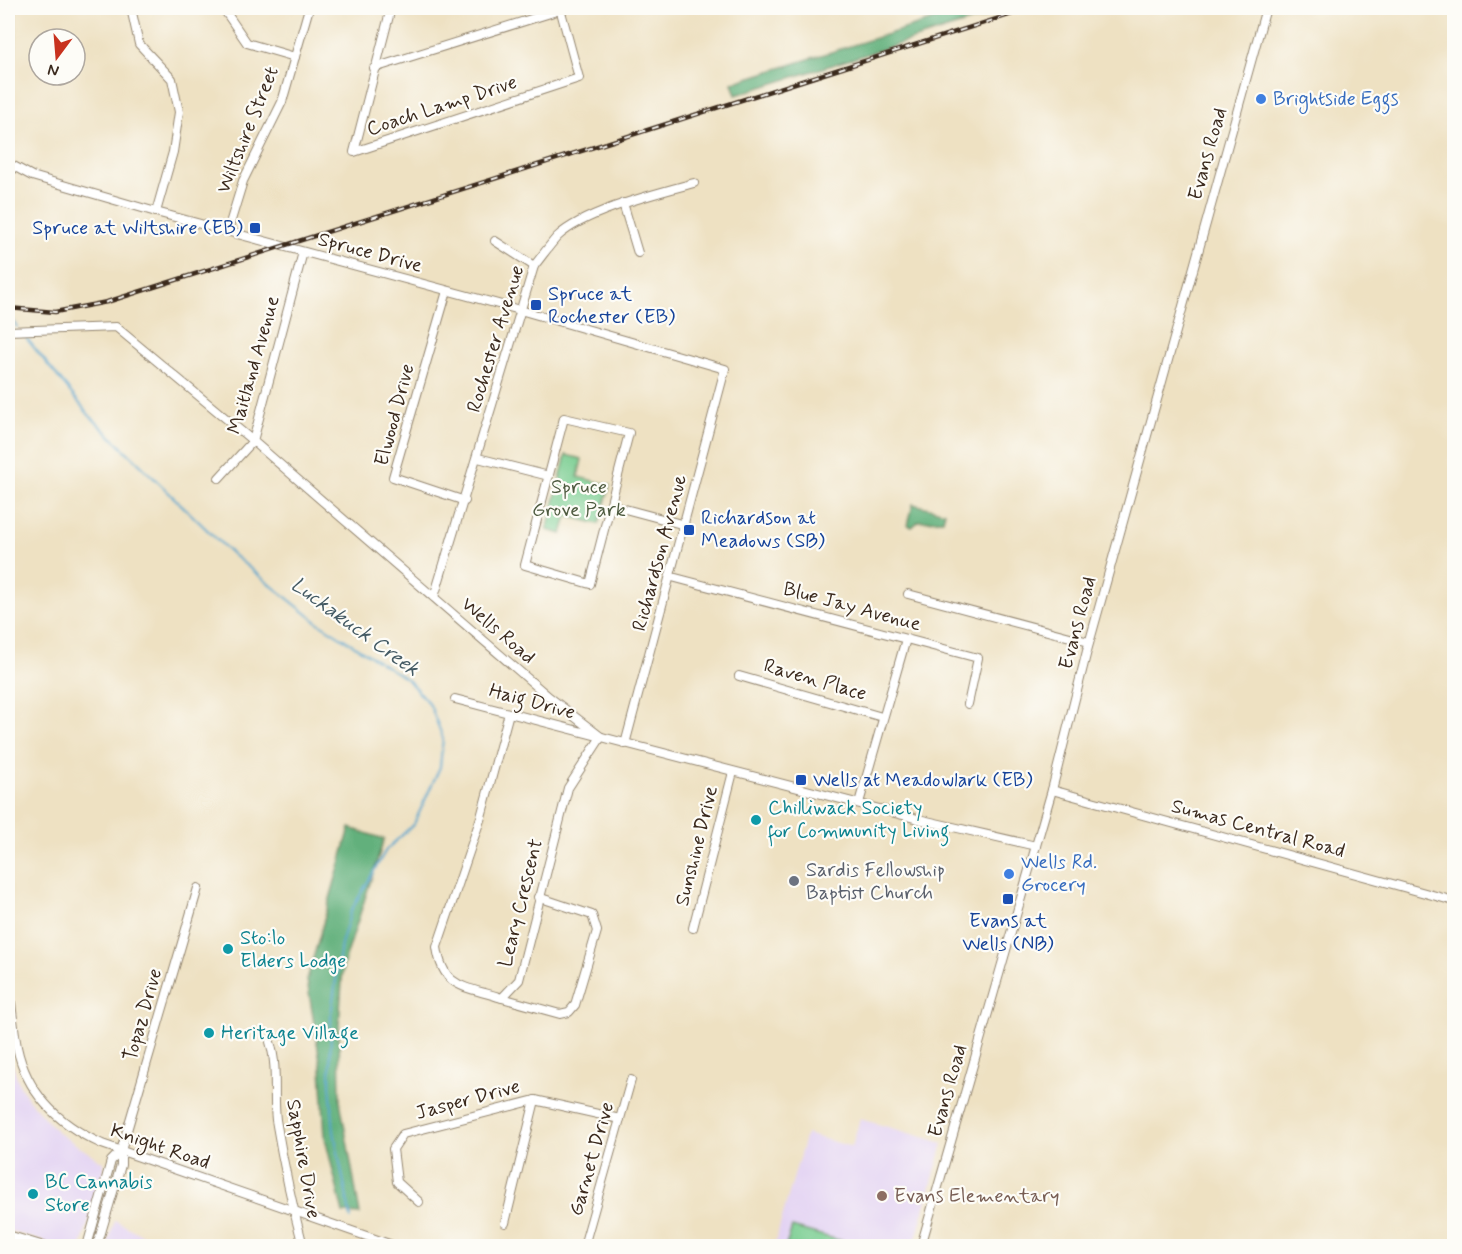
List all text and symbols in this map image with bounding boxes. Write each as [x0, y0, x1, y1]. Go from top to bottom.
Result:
north arrow [27, 27, 87, 87]
text: N [45, 58, 61, 82]
street label: Wiltshire Street [210, 62, 286, 198]
street label: Coach Lamp Drive [363, 69, 521, 143]
place label: Brightside Eggs [1273, 86, 1399, 115]
marker: Brightside Eggs [1254, 92, 1268, 106]
street label: Evans Road [1182, 105, 1234, 203]
place label: Spruce at Wiltshire (EB) [32, 215, 243, 242]
marker: Spruce at Wiltshire (EB) [248, 221, 262, 235]
street label: Spruce Drive [315, 226, 425, 280]
street label: Rochester Avenue [461, 262, 531, 416]
place label: Spruce at Rochester (EB) [548, 281, 675, 331]
street label: Maitland Avenue [221, 293, 287, 437]
marker: Spruce at Rochester (EB) [529, 298, 543, 312]
street label: Elwood Drive [368, 361, 422, 469]
street label: Richardson Avenue [626, 472, 694, 634]
park label: Spruce Grove Park [532, 474, 626, 524]
place label: Richardson at Meadows (SB) [701, 505, 825, 555]
marker: Richardson at Meadows (SB) [682, 523, 696, 537]
water label: Luckakuck Creek [285, 571, 425, 683]
street label: Evans Road [1053, 574, 1103, 672]
street label: Blue Jay Avenue [780, 576, 924, 638]
street label: Wells Road [455, 591, 541, 671]
street label: Raven Place [760, 652, 870, 708]
street label: Haig Drive [485, 678, 578, 728]
place label: Wells at Meadowlark (EB) [813, 767, 1033, 794]
marker: Wells at Meadowlark (EB) [794, 773, 808, 787]
street label: Sunshine Drive [669, 783, 725, 909]
street label: Sumas Central Road [1168, 793, 1348, 865]
place label: Chilliwack Society for Community Living [768, 795, 949, 847]
marker: Chilliwack Society for Community Living [749, 813, 763, 827]
street label: Leary Crescent [492, 836, 550, 970]
place label: Wells Rd. Grocery [1021, 849, 1097, 899]
place label: Sardis Fellowship Baptist Church [806, 857, 945, 907]
marker: Wells Rd. Grocery [1002, 867, 1016, 881]
marker: Sardis Fellowship Baptist Church [787, 874, 801, 888]
marker: Evans at Wells (NB) [1001, 892, 1015, 906]
place label: Evans at Wells (NB) [962, 908, 1054, 958]
place label: Sto:lo Elders Lodge [240, 925, 346, 975]
marker: Sto:lo Elders Lodge [221, 942, 235, 956]
street label: Topaz Drive [117, 965, 169, 1065]
place label: Heritage Village [221, 1020, 359, 1049]
marker: Heritage Village [202, 1026, 216, 1040]
street label: Evans Road [922, 1042, 974, 1140]
street label: Jasper Drive [413, 1073, 523, 1127]
street label: Sapphire Drive [279, 1097, 327, 1221]
street label: Garnet Drive [563, 1099, 621, 1219]
street label: Knight Road [106, 1117, 213, 1178]
place label: BC Cannabis Store [45, 1169, 153, 1219]
place label: Evans Elementary [894, 1183, 1060, 1210]
marker: BC Cannabis Store [26, 1187, 40, 1201]
marker: Evans Elementary [875, 1189, 889, 1203]

